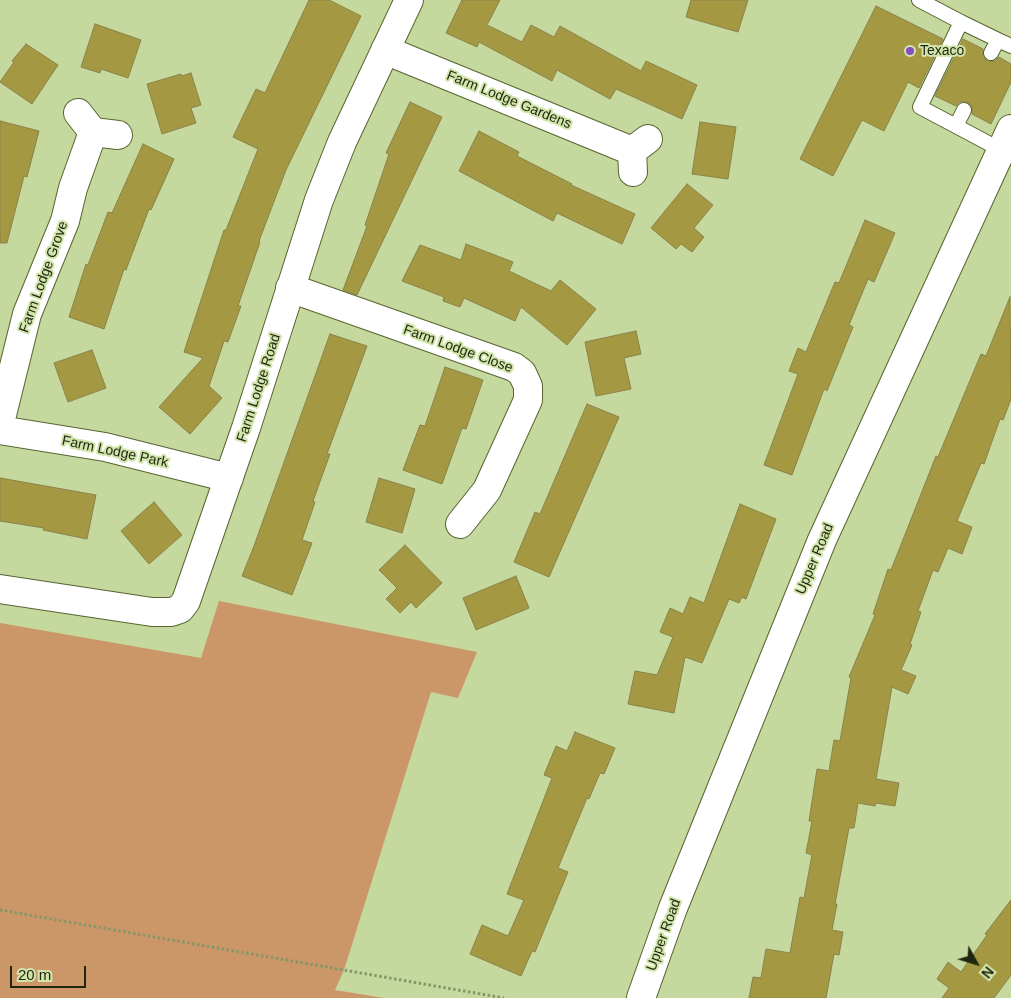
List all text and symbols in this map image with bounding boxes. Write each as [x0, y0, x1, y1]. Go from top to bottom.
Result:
place label: Texaco [920, 43, 964, 59]
marker: Texaco [904, 45, 916, 57]
street label: Farm Lodge Gardens [444, 67, 574, 133]
street label: Farm Lodge Grove [16, 219, 72, 335]
street label: Farm Lodge Close [401, 321, 515, 377]
street label: Farm Lodge Road [234, 332, 284, 444]
street label: Farm Lodge Park [60, 433, 170, 471]
street label: Upper Road [793, 521, 837, 597]
street label: Upper Road [643, 897, 685, 973]
north arrow [951, 938, 1001, 988]
scale bar [12, 956, 89, 988]
text: N [978, 963, 997, 981]
text: 20 m [18, 966, 51, 983]

